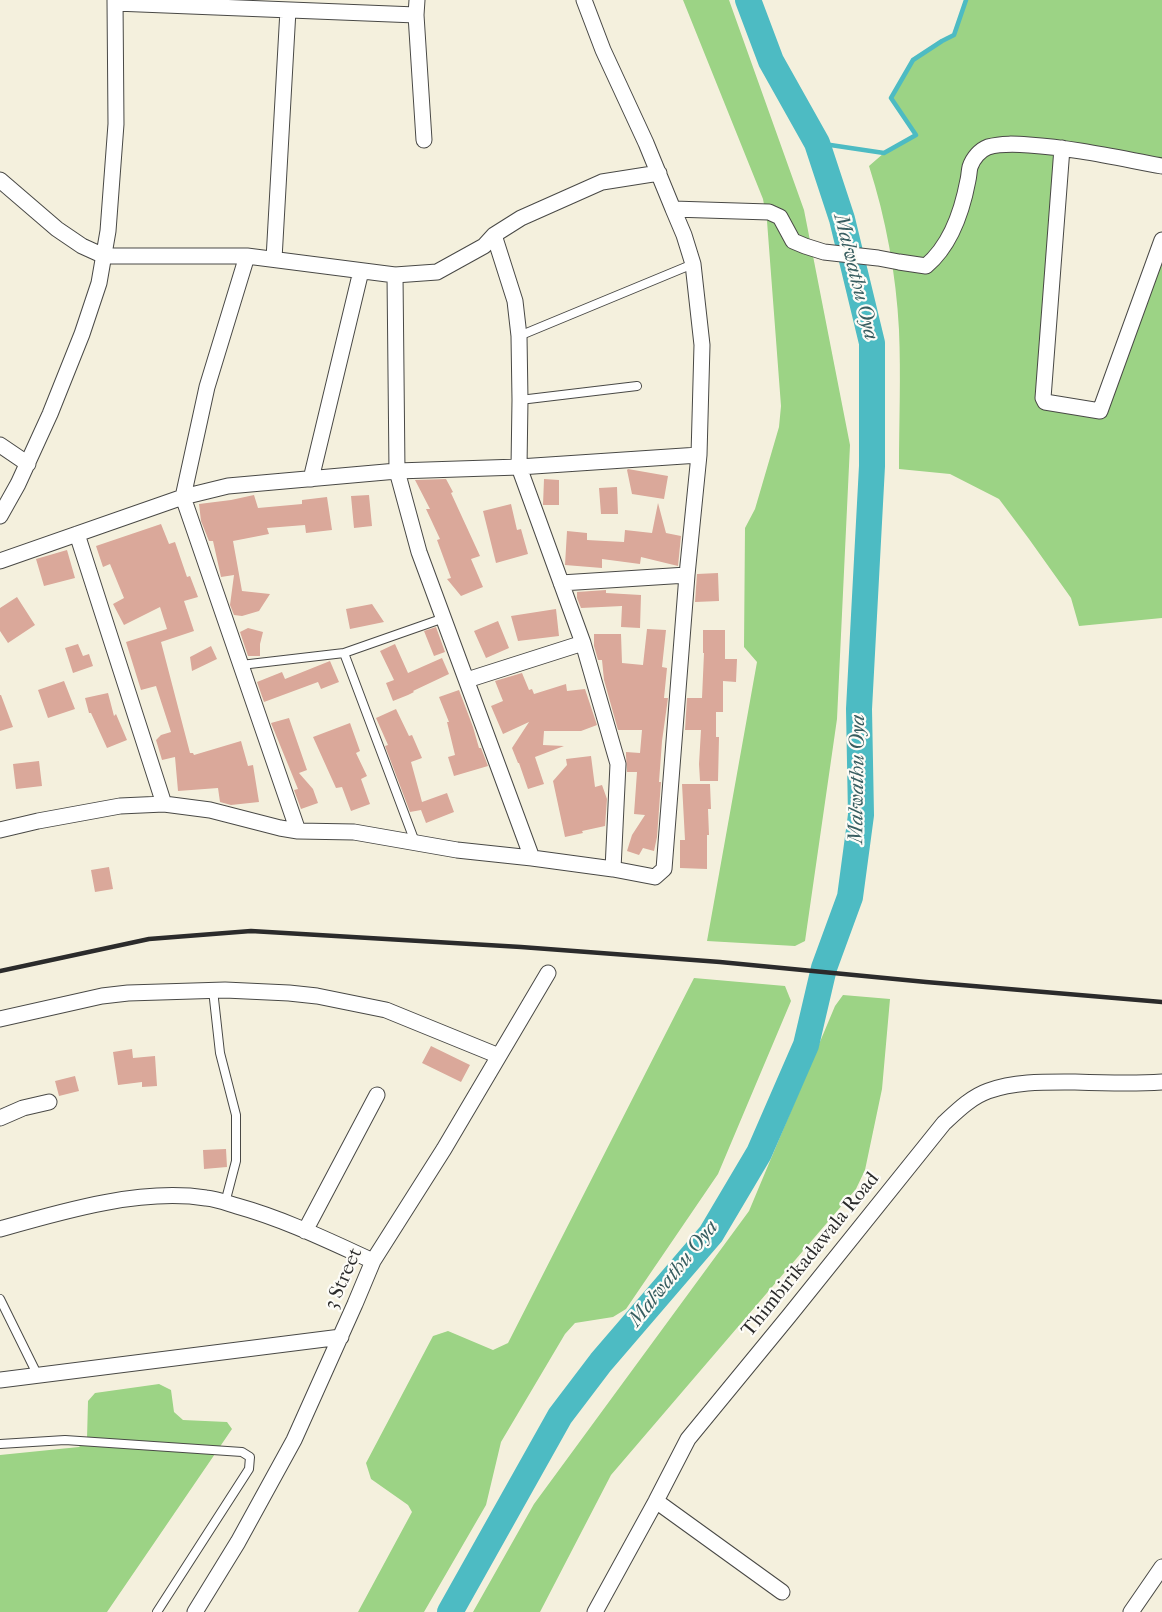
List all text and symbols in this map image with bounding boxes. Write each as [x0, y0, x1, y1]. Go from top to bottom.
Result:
water label: Malwathu Oya [827, 211, 883, 343]
water label: Malwathu Oya [844, 714, 872, 844]
street label: Thimbirikadawala Road [737, 1168, 885, 1342]
water label: Malwathu Oya [623, 1216, 725, 1332]
street label: 3 Street [320, 1244, 368, 1314]

